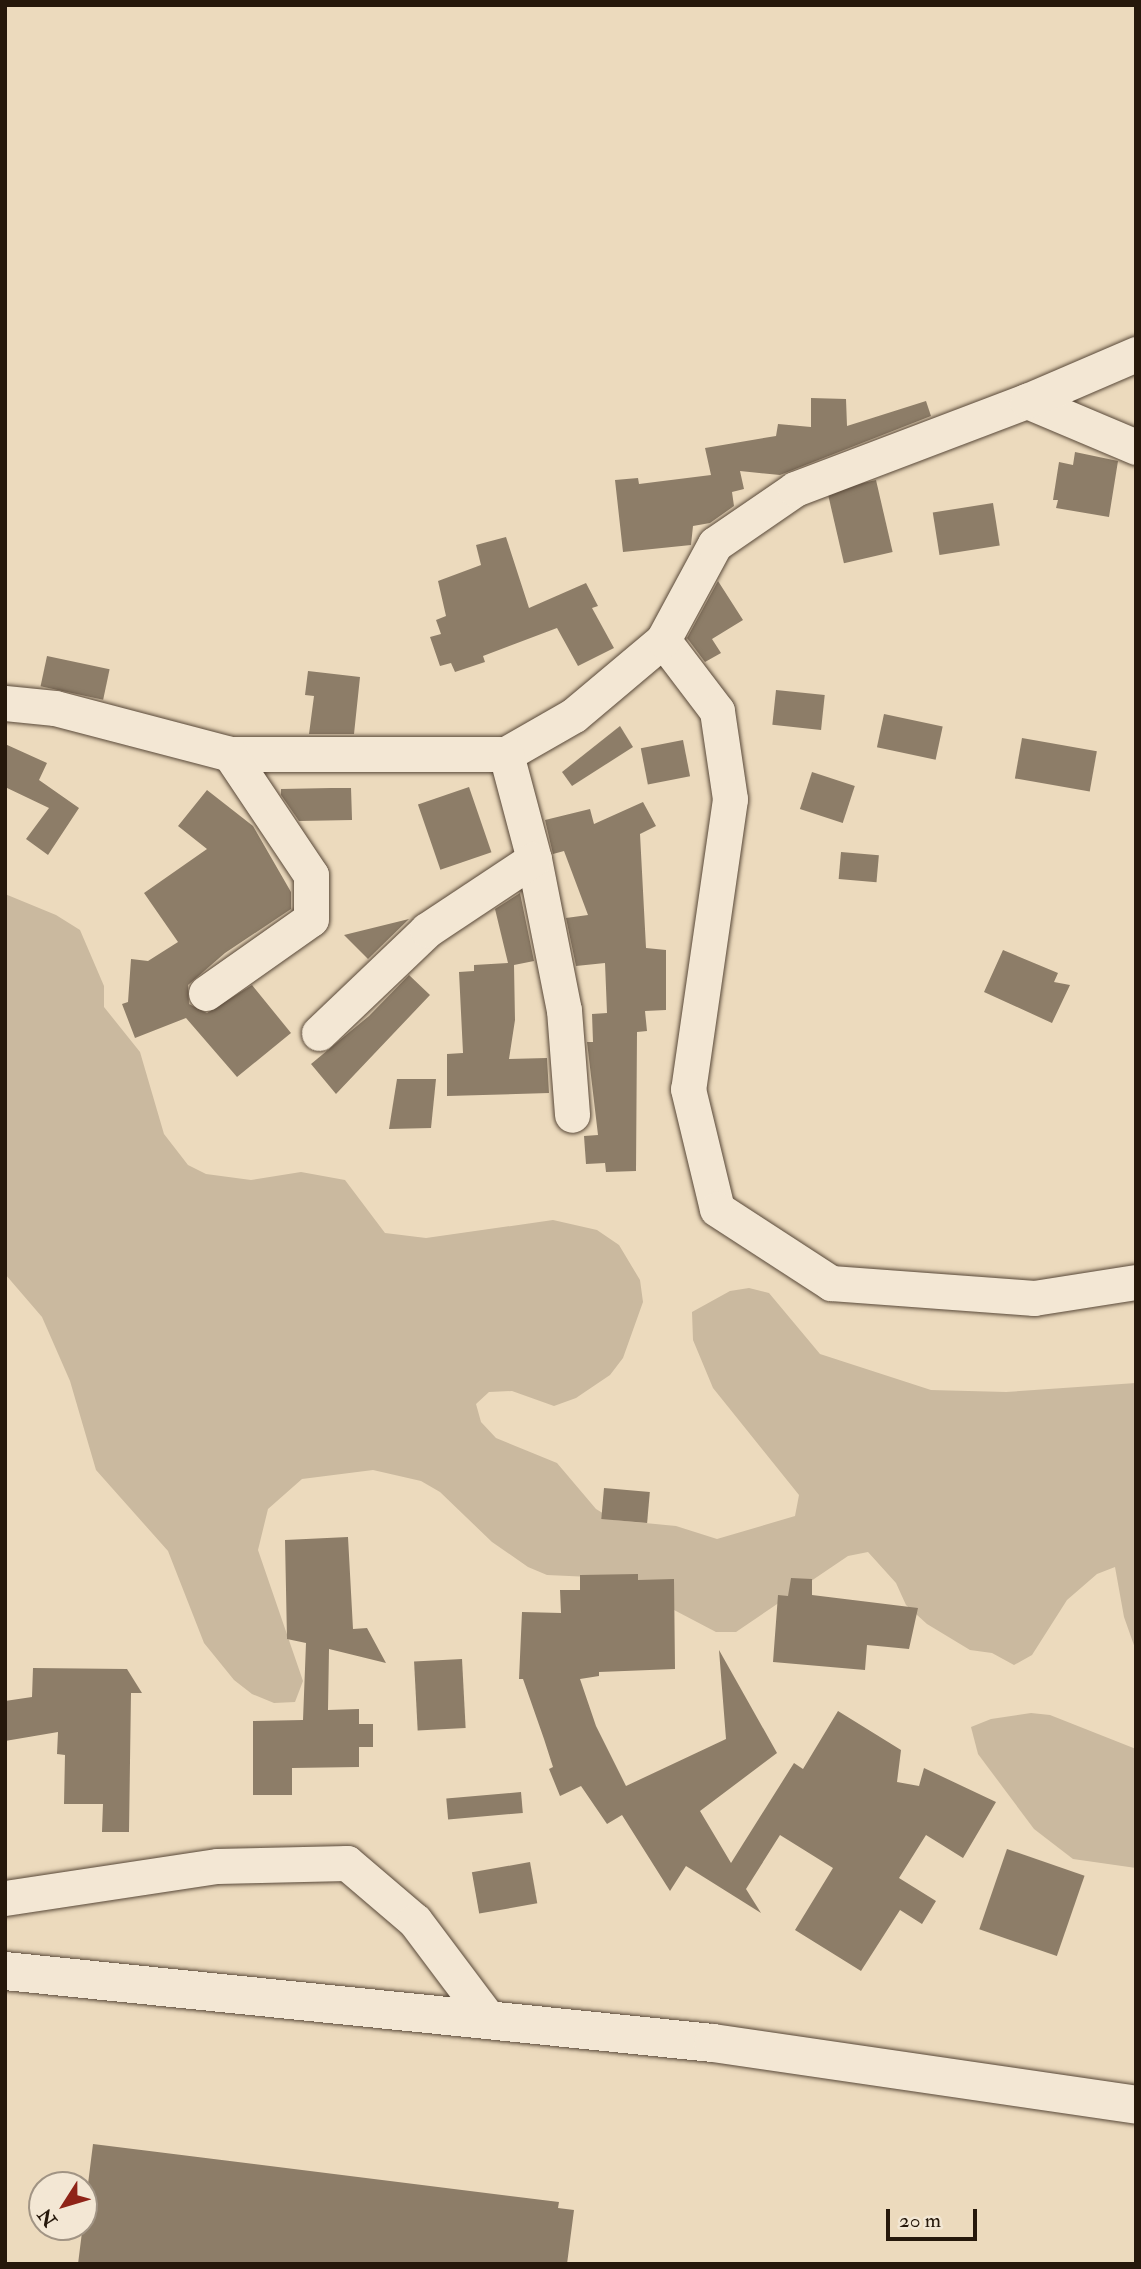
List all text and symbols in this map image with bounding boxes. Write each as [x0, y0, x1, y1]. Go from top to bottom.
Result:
north arrow [28, 2171, 98, 2241]
scale bar [889, 2196, 980, 2240]
text: N [33, 2203, 63, 2231]
text: 20 m [899, 2207, 941, 2234]

